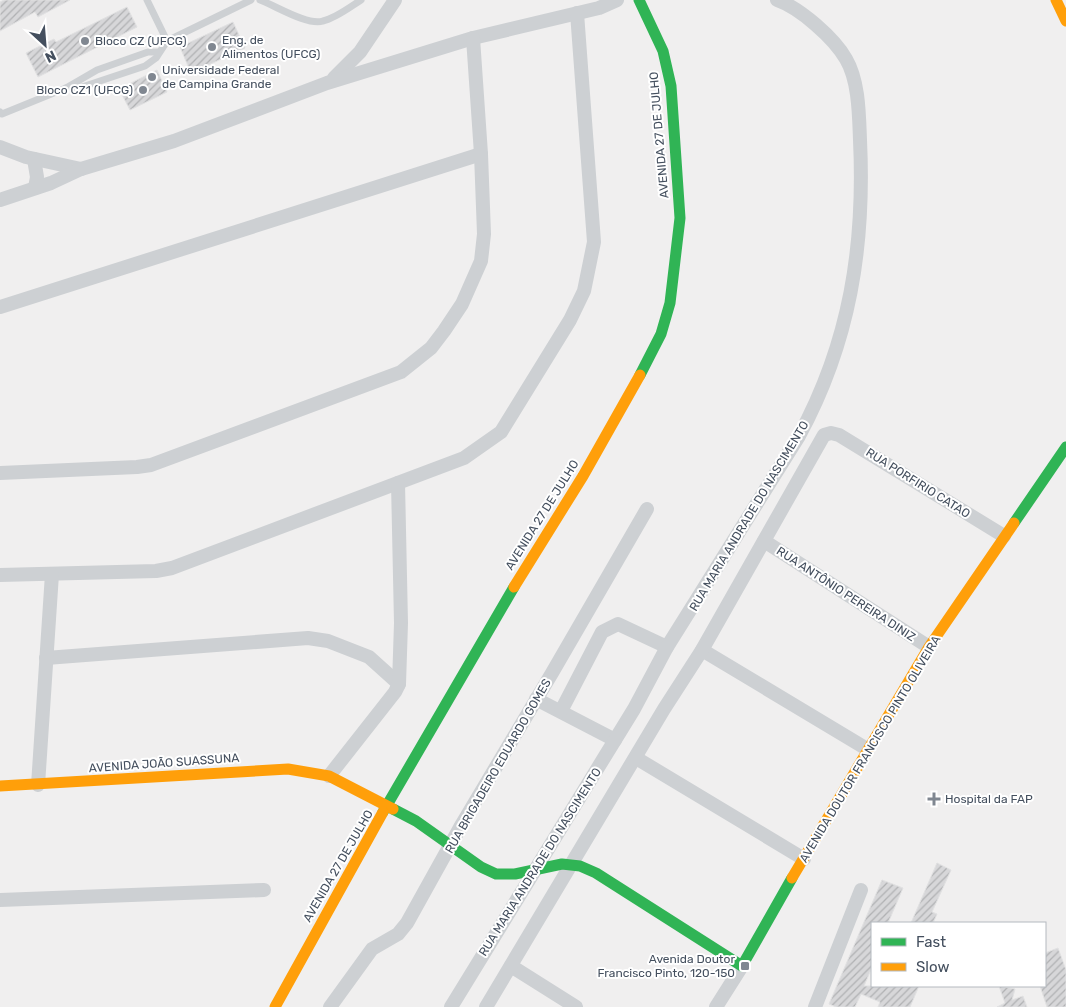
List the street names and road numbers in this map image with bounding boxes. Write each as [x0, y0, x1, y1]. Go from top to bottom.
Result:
street label: AVENIDA 27 DE JULHO [646, 71, 672, 199]
street label: RUA MARIA ANDRADE DO NASCIMENTO [687, 418, 811, 614]
street label: RUA PORFIRIO CATAO [863, 445, 973, 521]
street label: AVENIDA 27 DE JULHO [502, 457, 582, 573]
street label: RUA ANTÔNIO PEREIRA DINIZ [774, 544, 918, 644]
street label: AVENIDA DOUTOR FRANCISCO PINTO OLIVEIRA [796, 633, 944, 865]
street label: RUA BRIGADEIRO EDUARDO GOMES [442, 676, 554, 856]
street label: AVENIDA JOÃO SUASSUNA [88, 751, 240, 775]
street label: RUA MARIA ANDRADE DO NASCIMENTO [476, 765, 604, 959]
street label: AVENIDA 27 DE JULHO [300, 807, 376, 925]

